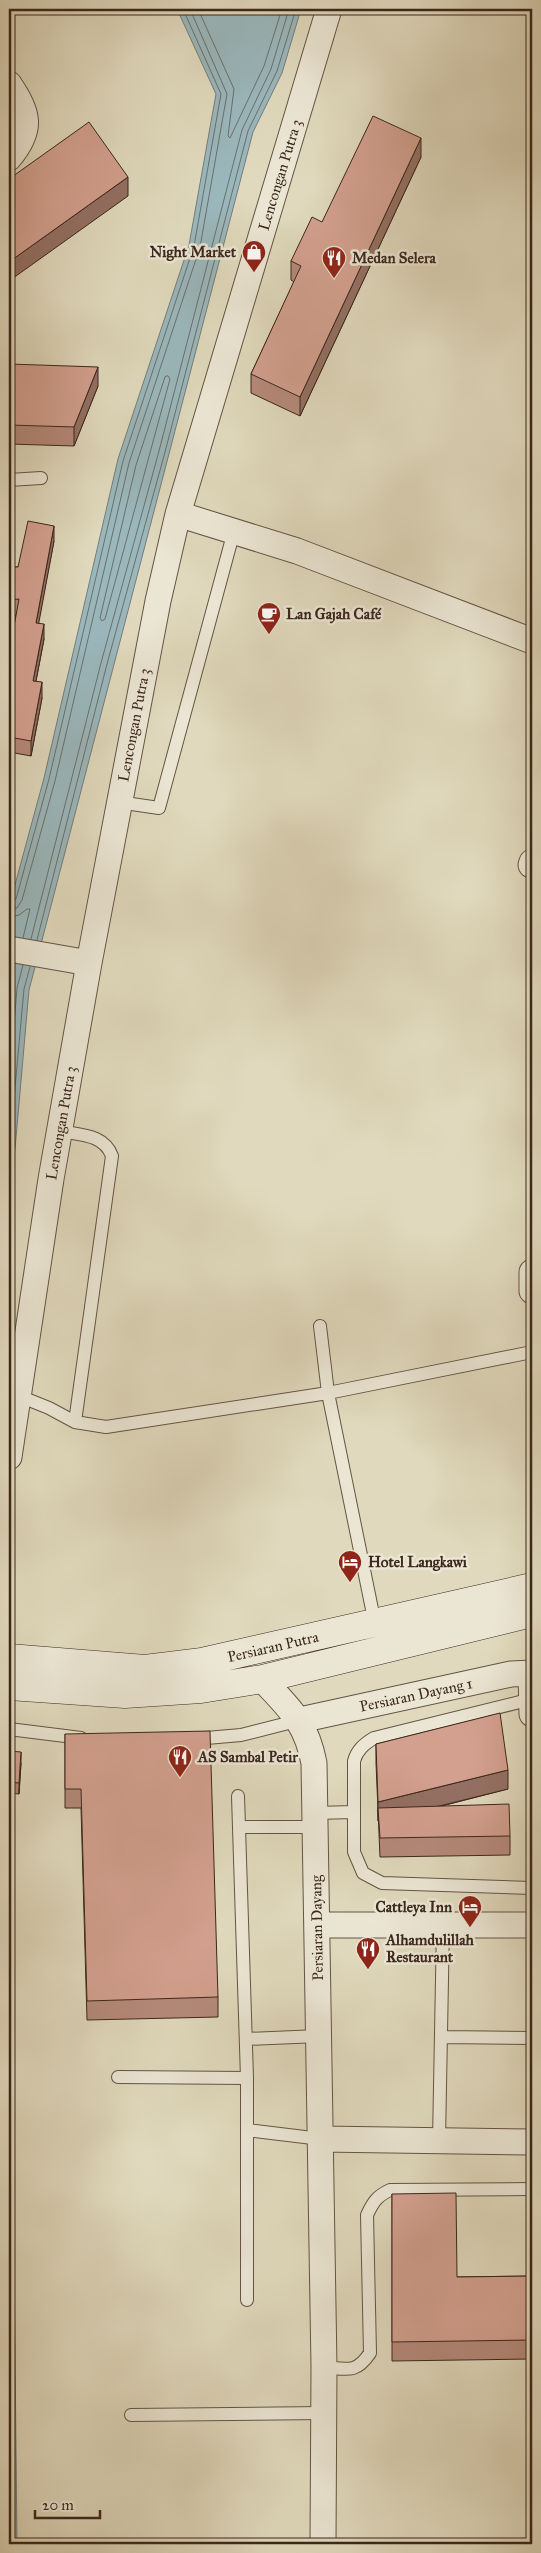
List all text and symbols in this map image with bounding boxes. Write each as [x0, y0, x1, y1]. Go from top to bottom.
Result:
street label: Lencongan Putra 3 [255, 117, 305, 233]
shop icon: Night Market [241, 239, 267, 273]
place label: Night Market [150, 243, 237, 262]
restaurant icon: Medan Selera [321, 245, 347, 279]
place label: Medan Selera [352, 249, 437, 267]
cafe icon: Lan Gajah Café [256, 601, 282, 635]
place label: Lan Gajah Café [286, 605, 382, 624]
street label: Lencongan Putra 3 [114, 667, 154, 783]
street label: Lencongan Putra 3 [42, 1065, 80, 1181]
hotel icon: Hotel Langkawi [337, 1549, 363, 1583]
place label: Hotel Langkawi [368, 1553, 468, 1572]
street label: Persiaran Putra [226, 1628, 321, 1666]
street label: Persiaran Dayang 1 [358, 1674, 474, 1716]
restaurant icon: AS Sambal Petir [167, 1744, 193, 1778]
place label: AS Sambal Petir [197, 1748, 298, 1766]
street label: Persiaran Dayang [307, 1874, 327, 1981]
hotel icon: Cattleya Inn [457, 1894, 483, 1928]
place label: Cattleya Inn [375, 1898, 453, 1917]
place label: Alhamdulillah Restaurant [385, 1931, 475, 1966]
restaurant icon: Alhamdulillah Restaurant [355, 1936, 381, 1970]
scale bar [35, 2488, 100, 2520]
text: 20 m [42, 2496, 74, 2514]

